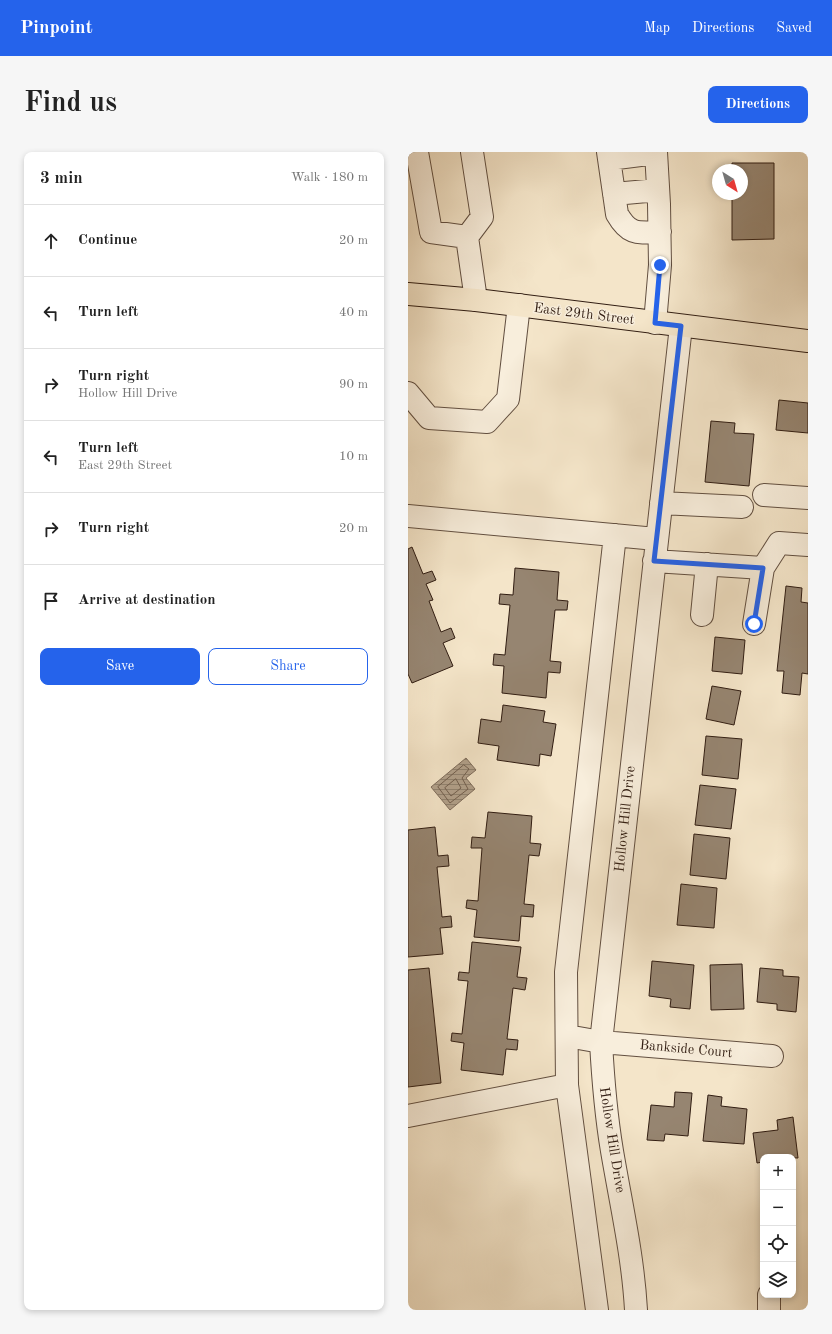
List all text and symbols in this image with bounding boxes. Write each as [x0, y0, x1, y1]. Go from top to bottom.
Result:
text: Pinpoint [20, 19, 93, 38]
text: Map [644, 21, 670, 35]
text: Directions [692, 21, 754, 35]
text: Saved [776, 21, 812, 35]
button: Directions [708, 86, 808, 123]
text: Find us [24, 90, 117, 118]
north arrow [712, 164, 748, 200]
text: 3 min [40, 170, 83, 187]
text: Walk · 180 m [291, 171, 368, 184]
icon: ahead [40, 230, 62, 252]
text: Continue [78, 233, 137, 248]
text: 20 m [339, 234, 368, 247]
route end [651, 256, 669, 274]
street label: East 29th Street [533, 301, 635, 327]
icon: left [40, 302, 62, 324]
text: Turn left [78, 305, 138, 320]
text: 40 m [339, 306, 368, 319]
text: Turn right [78, 369, 149, 384]
icon: right [40, 374, 62, 396]
text: 90 m [339, 378, 368, 391]
text: Hollow Hill Drive [78, 387, 177, 400]
text: Turn left [78, 441, 138, 456]
icon: left [40, 446, 62, 468]
text: 10 m [339, 450, 368, 463]
text: East 29th Street [78, 459, 172, 472]
icon: right [40, 518, 62, 540]
text: Turn right [78, 521, 149, 536]
text: 20 m [339, 522, 368, 535]
icon: arrive [40, 590, 62, 612]
text: Arrive at destination [78, 593, 216, 608]
route start [745, 615, 763, 633]
button: Save [40, 648, 200, 685]
button: Share [208, 648, 368, 685]
street label: Hollow Hill Drive [612, 765, 638, 873]
street label: Bankside Court [639, 1038, 733, 1060]
street label: Hollow Hill Drive [597, 1086, 627, 1194]
map controls [760, 1154, 796, 1298]
button: + [760, 1154, 796, 1190]
button: − [760, 1190, 796, 1226]
button: locate [760, 1226, 796, 1262]
button: layers [760, 1262, 796, 1298]

